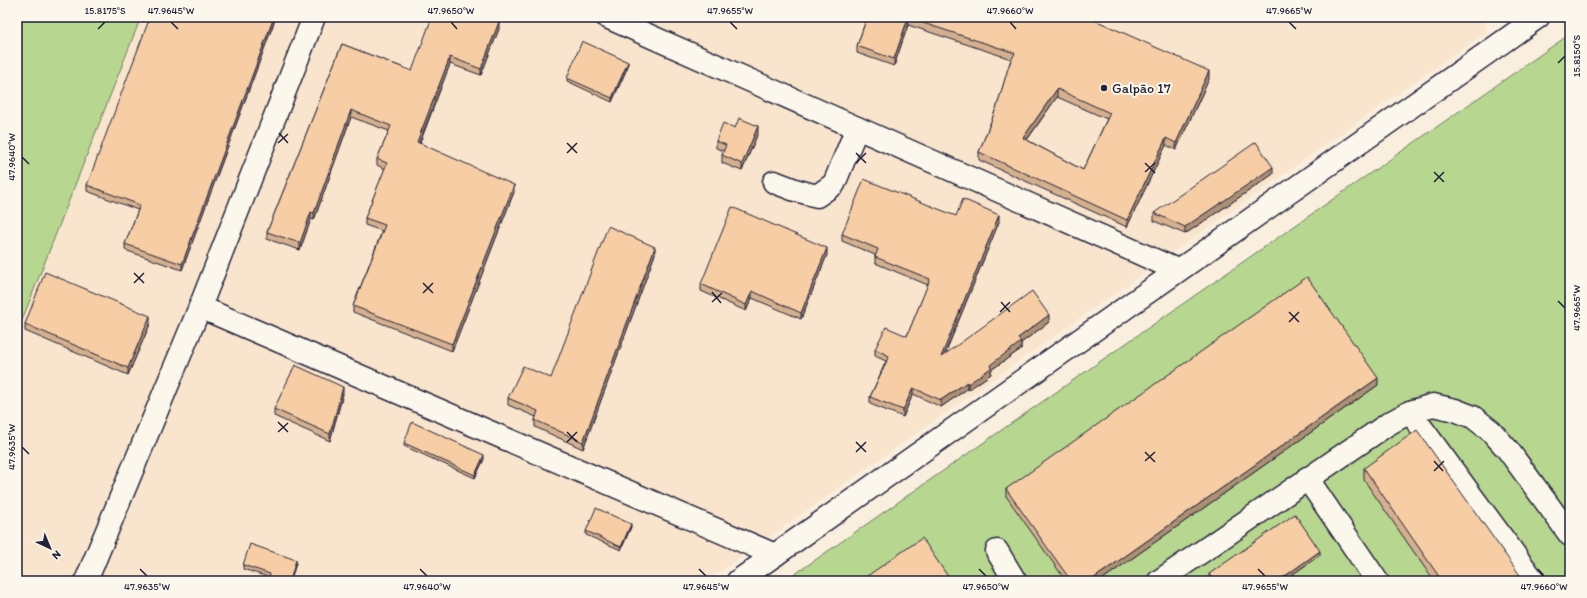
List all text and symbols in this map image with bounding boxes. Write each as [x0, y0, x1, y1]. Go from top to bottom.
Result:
text: 15.8175°S [84, 4, 126, 17]
text: 47.9645°W [148, 4, 195, 17]
text: 47.9650°W [428, 4, 475, 17]
text: 47.9655°W [707, 4, 753, 17]
text: 47.9660°W [987, 4, 1034, 17]
text: 47.9665°W [1266, 4, 1312, 17]
text: 15.8150°S [1570, 34, 1583, 77]
place label: Galpão 17 [1112, 80, 1171, 97]
marker: Galpão 17 [1099, 83, 1109, 93]
text: 47.9640°W [5, 133, 18, 181]
text: 47.9665°W [1570, 285, 1583, 331]
text: 47.9635°W [5, 423, 18, 470]
north arrow [30, 528, 70, 568]
text: N [49, 548, 64, 562]
text: 47.9635°W [124, 580, 171, 593]
text: 47.9640°W [403, 580, 451, 593]
text: 47.9645°W [683, 580, 730, 593]
text: 47.9650°W [963, 580, 1010, 593]
text: 47.9655°W [1242, 580, 1288, 593]
text: 47.9660°W [1521, 580, 1568, 593]

